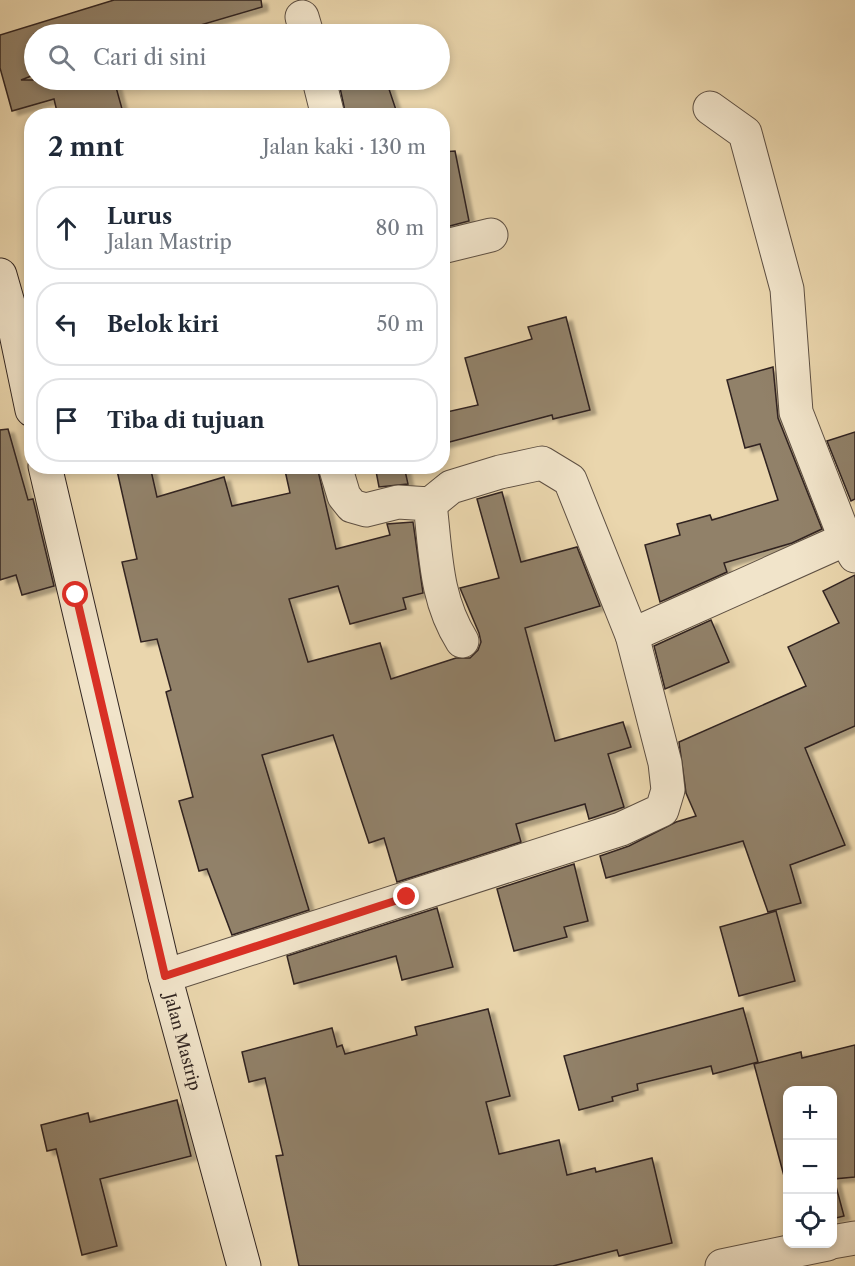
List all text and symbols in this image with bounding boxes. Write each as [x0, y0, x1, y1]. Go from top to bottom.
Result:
search box [24, 24, 450, 90]
icon: search [45, 41, 78, 74]
text: Cari di sini [93, 44, 206, 71]
text: 2 mnt [48, 131, 124, 163]
text: Jalan kaki · 130 m [263, 135, 426, 159]
text: Lurus [107, 203, 172, 230]
icon: ahead [50, 212, 83, 245]
text: 80 m [376, 216, 424, 240]
text: Jalan Mastrip [107, 230, 232, 254]
icon: left [50, 308, 83, 341]
text: Belok kiri [107, 311, 219, 338]
text: 50 m [377, 312, 424, 336]
icon: arrive [50, 404, 83, 437]
text: Tiba di tujuan [107, 407, 265, 434]
route start [62, 581, 88, 607]
route end [393, 883, 419, 909]
street label: Jalan Mastrip [159, 988, 206, 1093]
map controls [783, 1086, 837, 1248]
button: + [783, 1086, 837, 1140]
button: − [783, 1140, 837, 1194]
button: locate [783, 1194, 837, 1248]

